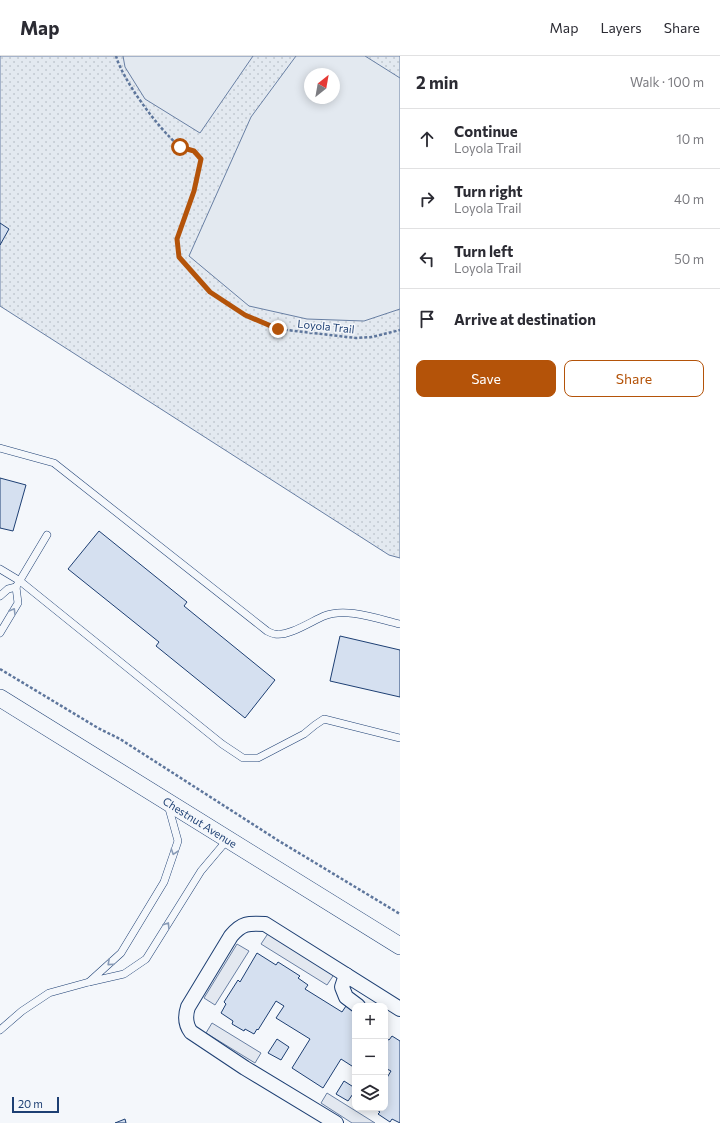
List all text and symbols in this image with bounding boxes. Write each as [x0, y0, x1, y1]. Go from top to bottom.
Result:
text: Map [20, 16, 59, 39]
text: Map [550, 19, 578, 36]
text: Layers [600, 19, 642, 36]
text: Share [664, 19, 700, 36]
north arrow [304, 68, 340, 104]
text: 2 min [416, 72, 458, 93]
text: Walk · 100 m [630, 74, 704, 90]
text: Continue [454, 122, 518, 140]
icon: ahead [416, 128, 438, 150]
text: 10 m [676, 131, 704, 147]
route start [171, 138, 189, 156]
text: Loyola Trail [454, 140, 522, 156]
text: Turn right [454, 182, 523, 200]
icon: right [416, 188, 438, 210]
text: 40 m [674, 191, 704, 207]
text: Loyola Trail [454, 200, 522, 216]
text: Turn left [454, 242, 513, 260]
icon: left [416, 248, 438, 270]
text: 50 m [674, 251, 704, 267]
text: Loyola Trail [454, 260, 522, 276]
icon: arrive [416, 308, 438, 330]
text: Arrive at destination [454, 310, 596, 328]
street label: Loyola Trail [297, 317, 355, 335]
route end [269, 320, 287, 338]
button: Save [416, 360, 556, 397]
button: Share [564, 360, 704, 397]
one-way arrow [8, 608, 16, 615]
street label: Chestnut Avenue [161, 794, 240, 850]
one-way arrow [171, 849, 179, 856]
one-way arrow [162, 922, 170, 929]
one-way arrow [107, 959, 114, 966]
map controls [352, 1003, 388, 1111]
button: + [352, 1003, 388, 1039]
button: − [352, 1039, 388, 1075]
button: layers [352, 1075, 388, 1111]
scale bar [12, 1095, 59, 1114]
text: 20 m [18, 1097, 43, 1110]

